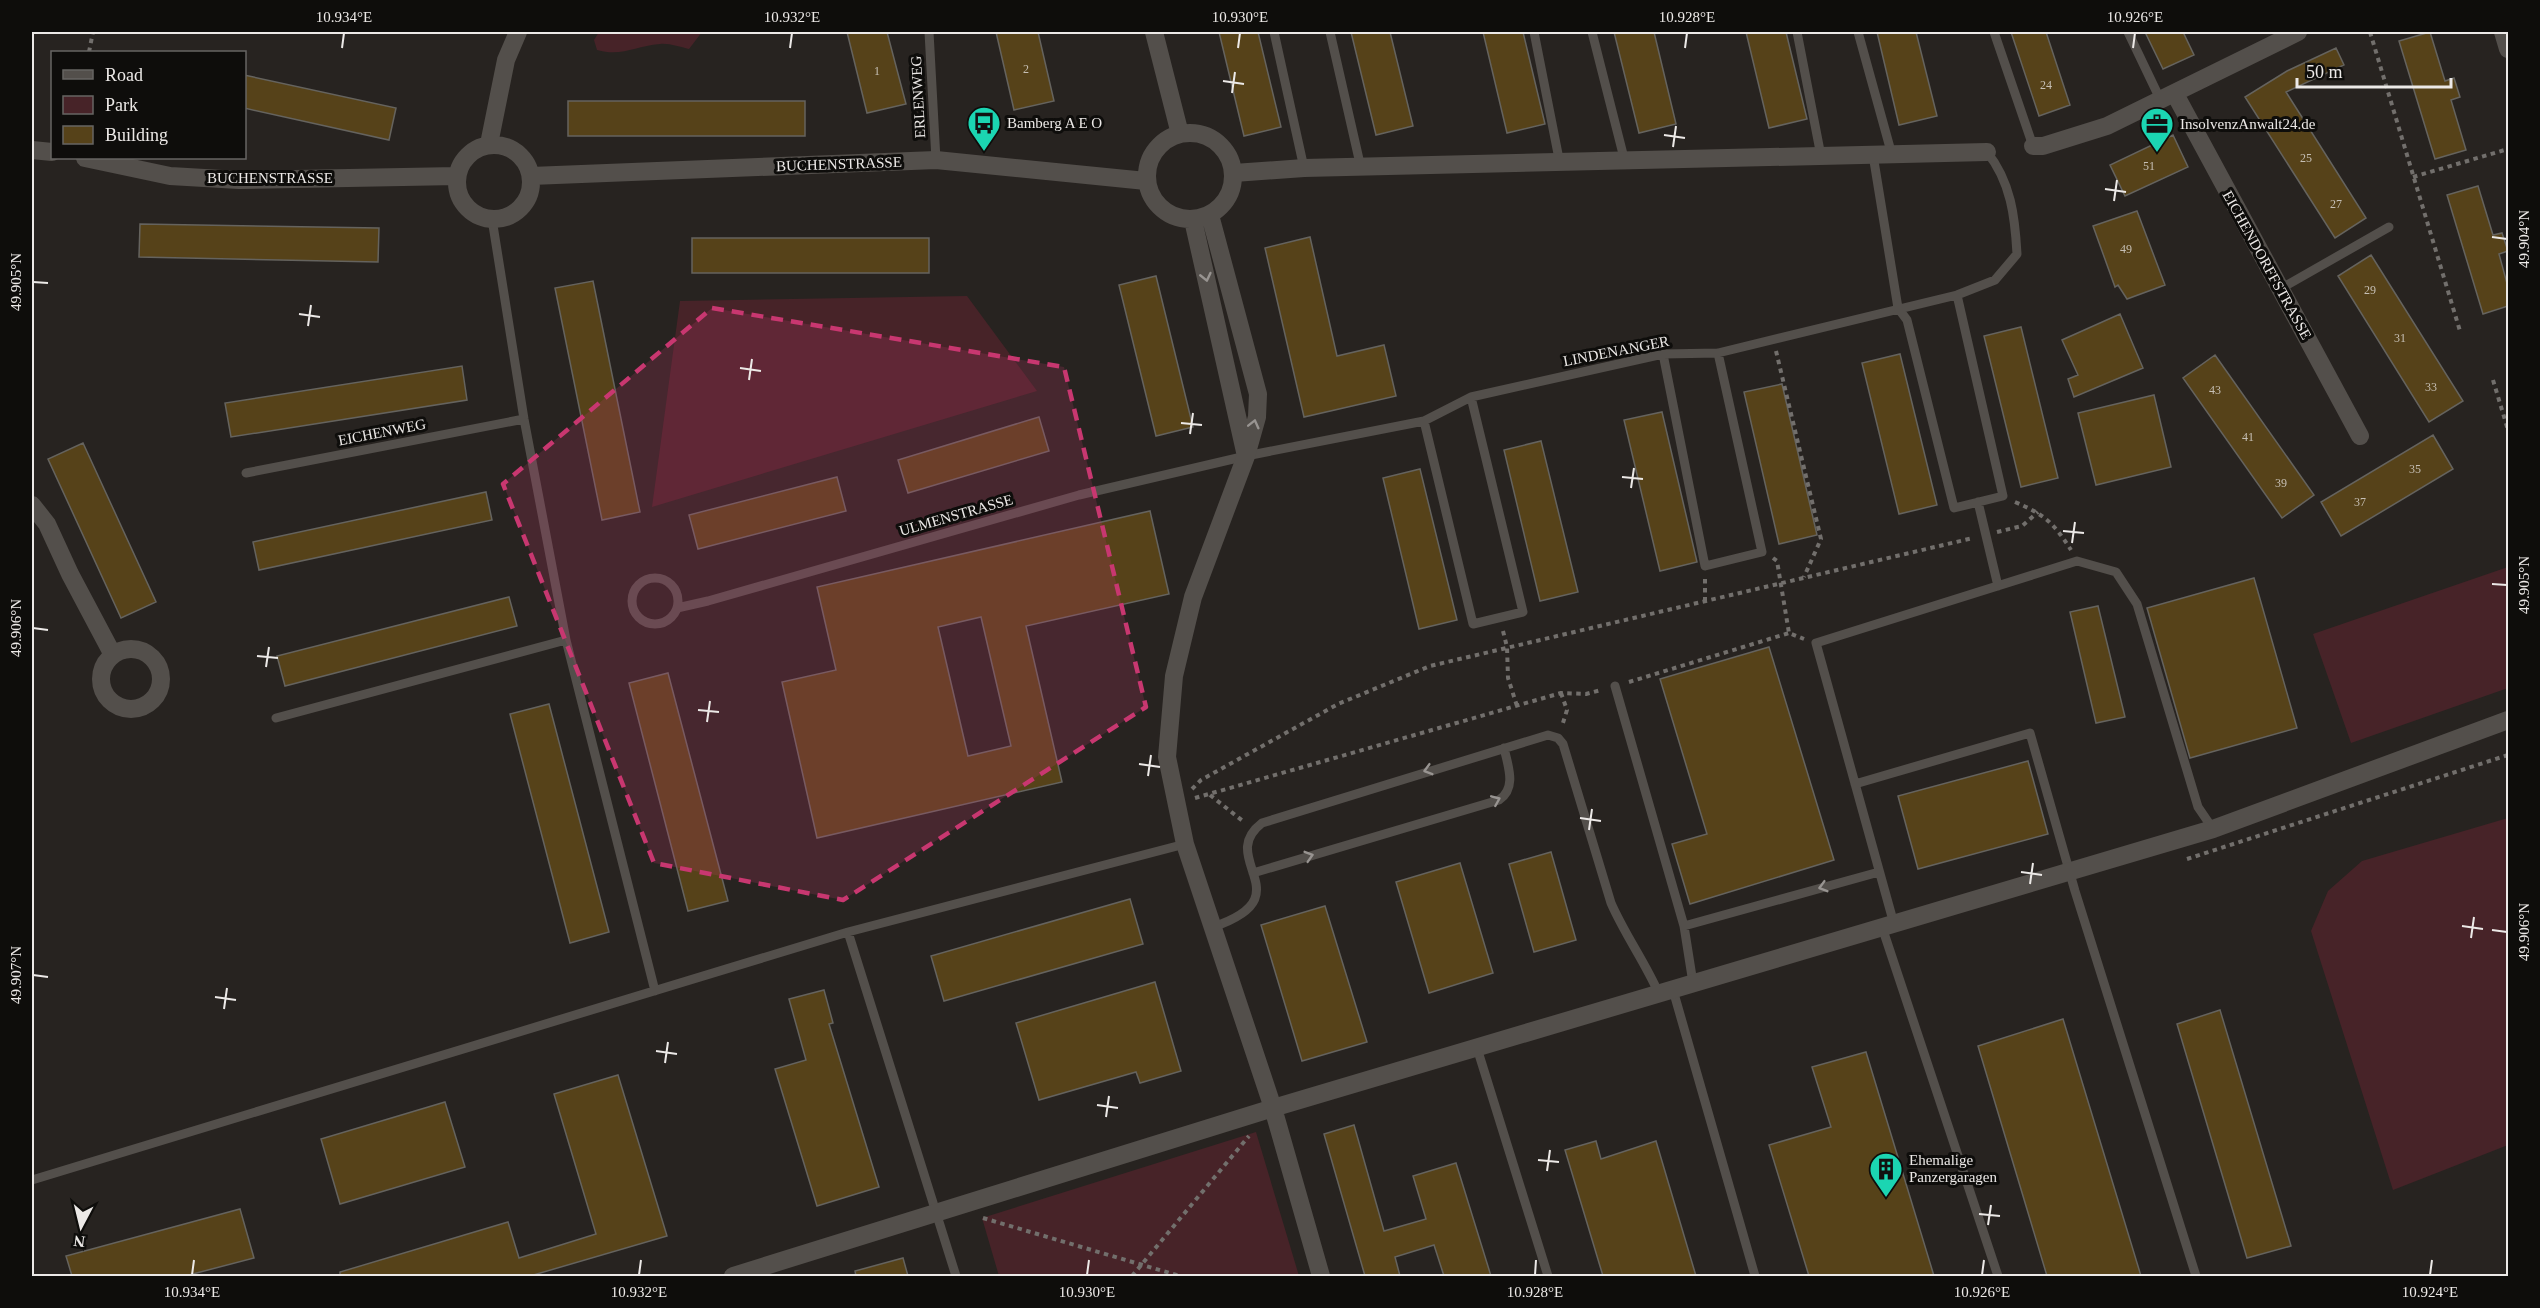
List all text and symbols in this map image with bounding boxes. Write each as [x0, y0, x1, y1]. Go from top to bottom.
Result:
text: 10.934°E [316, 9, 372, 25]
text: 10.932°E [764, 9, 820, 25]
text: 10.930°E [1212, 9, 1268, 25]
text: 10.928°E [1659, 9, 1715, 25]
text: 10.926°E [2107, 9, 2163, 25]
legend [51, 51, 246, 159]
scale bar [2297, 51, 2452, 89]
street label: ERLENWEG [908, 55, 928, 139]
house number: 2 [1023, 62, 1029, 76]
text: 50 m [2306, 62, 2343, 82]
house number: 1 [874, 64, 880, 78]
text: Road [105, 65, 143, 85]
house number: 24 [2040, 78, 2052, 92]
text: Park [105, 95, 138, 115]
bus stop icon: Bamberg A E O [966, 105, 1002, 152]
office icon: InsolvenzAnwalt24.de [2139, 106, 2175, 153]
place label: Bamberg A E O [1007, 115, 1102, 131]
place label: InsolvenzAnwalt24.de [2180, 116, 2316, 132]
text: Building [105, 125, 168, 145]
house number: 25 [2300, 151, 2312, 165]
street label: BUCHENSTRASSE [776, 154, 902, 174]
house number: 51 [2143, 159, 2155, 173]
street label: BUCHENSTRASSE [207, 170, 333, 186]
street label: EICHENDORFFSTRASSE [2219, 188, 2315, 342]
house number: 27 [2330, 197, 2342, 211]
text: 49.904°N [2516, 210, 2532, 268]
house number: 49 [2120, 242, 2132, 256]
text: 49.905°N [8, 253, 24, 311]
one-way arrow [1199, 272, 1212, 282]
house number: 29 [2364, 283, 2376, 297]
house number: 31 [2394, 331, 2406, 345]
street label: LINDENANGER [1562, 333, 1670, 369]
house number: 33 [2425, 380, 2437, 394]
house number: 43 [2209, 383, 2221, 397]
street label: EICHENWEG [337, 416, 427, 448]
one-way arrow [1247, 420, 1260, 430]
house number: 41 [2242, 430, 2254, 444]
house number: 35 [2409, 462, 2421, 476]
house number: 39 [2275, 476, 2287, 490]
street label: ULMENSTRASSE [897, 491, 1015, 539]
house number: 37 [2354, 495, 2366, 509]
text: 49.905°N [2516, 556, 2532, 614]
text: 49.906°N [8, 599, 24, 657]
one-way arrow [1423, 763, 1434, 775]
one-way arrow [1489, 795, 1500, 807]
one-way arrow [1303, 851, 1314, 863]
one-way arrow [1818, 880, 1829, 892]
text: 49.906°N [2516, 903, 2532, 961]
text: 49.907°N [8, 946, 24, 1004]
building icon: Ehemalige Panzergaragen [1868, 1151, 1904, 1198]
place label: Ehemalige Panzergaragen [1909, 1152, 1998, 1185]
north arrow [51, 1197, 111, 1257]
text: N [72, 1232, 86, 1251]
text: 10.934°E [164, 1284, 220, 1300]
text: 10.932°E [611, 1284, 667, 1300]
text: 10.930°E [1059, 1284, 1115, 1300]
text: 10.928°E [1507, 1284, 1563, 1300]
text: 10.926°E [1954, 1284, 2010, 1300]
text: 10.924°E [2402, 1284, 2458, 1300]

